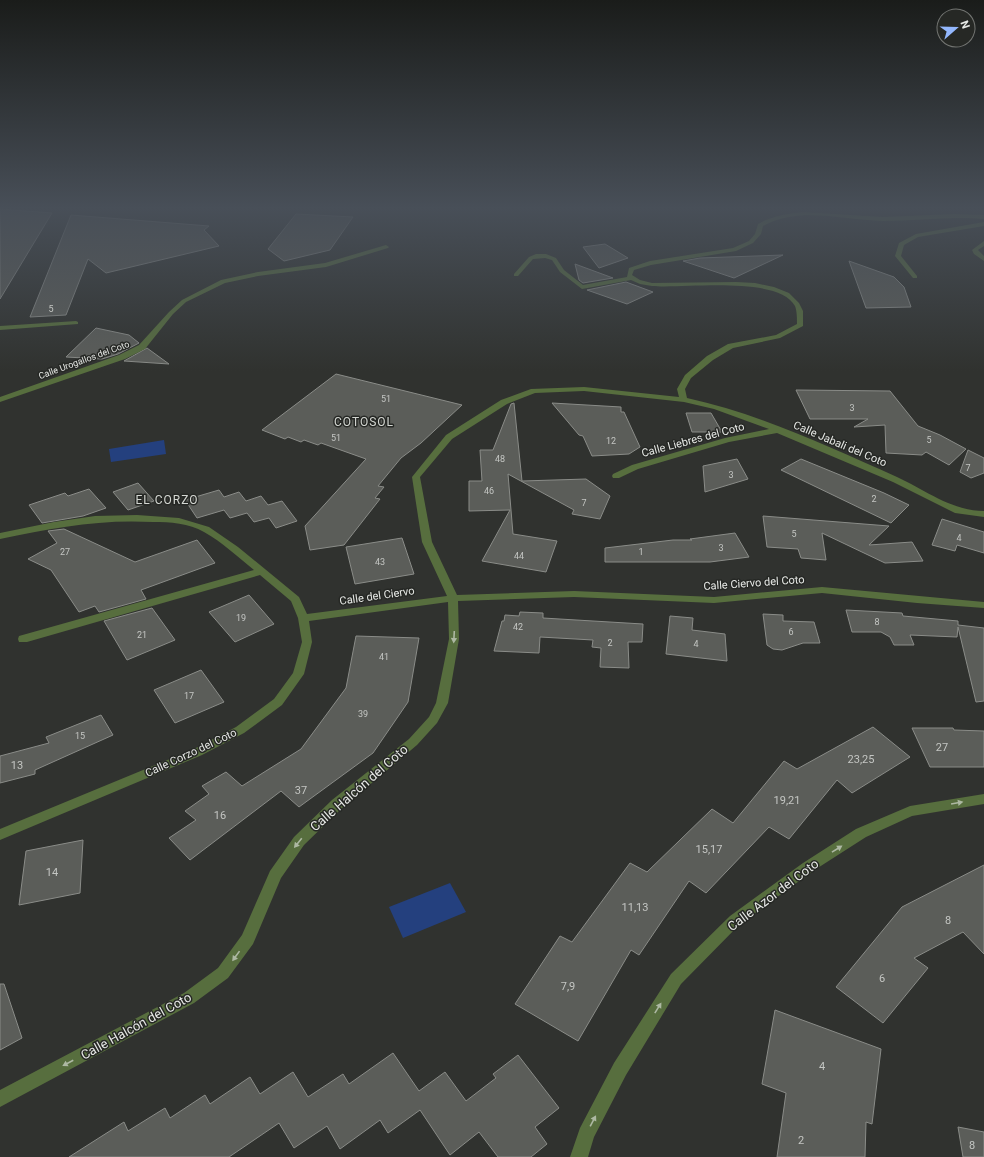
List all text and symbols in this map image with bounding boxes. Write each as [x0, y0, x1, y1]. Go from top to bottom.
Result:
north arrow [936, 8, 976, 48]
text: N [957, 19, 972, 31]
house number: 5 [48, 304, 54, 314]
street label: Calle Urogallos del Coto [37, 339, 131, 381]
house number: 51 [381, 394, 391, 404]
house number: 3 [849, 403, 855, 413]
district label: COTOSOL [334, 415, 394, 429]
street label: Calle Jabali del Coto [791, 418, 889, 470]
street label: Calle Liebres del Coto [640, 420, 746, 460]
house number: 51 [331, 433, 341, 443]
house number: 5 [926, 435, 932, 445]
house number: 12 [606, 436, 616, 446]
house number: 48 [495, 454, 505, 464]
house number: 7 [965, 463, 971, 473]
house number: 3 [728, 470, 734, 480]
house number: 46 [484, 486, 494, 496]
district label: EL CORZO [135, 493, 199, 507]
house number: 2 [871, 494, 877, 504]
house number: 7 [581, 498, 587, 508]
house number: 5 [791, 529, 797, 539]
house number: 4 [956, 533, 962, 543]
house number: 3 [718, 543, 724, 553]
house number: 27 [60, 547, 70, 557]
house number: 1 [638, 547, 644, 557]
house number: 44 [514, 551, 524, 561]
house number: 43 [375, 557, 385, 567]
street label: Calle Ciervo del Coto [703, 573, 805, 593]
street label: Calle del Ciervo [339, 584, 415, 608]
house number: 19 [236, 613, 246, 623]
house number: 8 [874, 617, 880, 627]
house number: 42 [513, 622, 523, 632]
house number: 6 [788, 627, 794, 637]
house number: 21 [137, 630, 147, 640]
one-way arrow [451, 631, 457, 644]
house number: 2 [607, 638, 613, 648]
house number: 4 [693, 639, 699, 649]
house number: 41 [379, 652, 389, 662]
house number: 17 [184, 691, 194, 701]
house number: 39 [358, 709, 368, 719]
street label: Calle Corzo del Coto [143, 726, 239, 780]
house number: 15 [75, 731, 85, 741]
house number: 27 [936, 741, 948, 754]
street label: Calle Halcón del Coto [307, 742, 411, 834]
house number: 23,25 [848, 753, 874, 766]
house number: 13 [11, 759, 23, 772]
house number: 37 [295, 784, 307, 797]
house number: 19,21 [774, 794, 800, 807]
one-way arrow [951, 799, 963, 805]
house number: 16 [214, 809, 226, 822]
one-way arrow [294, 838, 302, 849]
house number: 15,17 [696, 843, 722, 856]
one-way arrow [831, 845, 843, 852]
street label: Calle Azor del Coto [725, 856, 821, 934]
house number: 14 [46, 866, 58, 879]
house number: 11,13 [622, 901, 648, 914]
house number: 8 [945, 914, 951, 927]
one-way arrow [232, 951, 240, 961]
house number: 6 [879, 972, 885, 985]
house number: 7,9 [561, 980, 575, 993]
street label: Calle Halcón del Coto [78, 989, 194, 1063]
one-way arrow [654, 1003, 662, 1013]
one-way arrow [63, 1059, 74, 1066]
house number: 4 [819, 1060, 825, 1073]
one-way arrow [590, 1115, 596, 1127]
house number: 2 [798, 1134, 804, 1147]
house number: 8 [969, 1139, 975, 1152]

